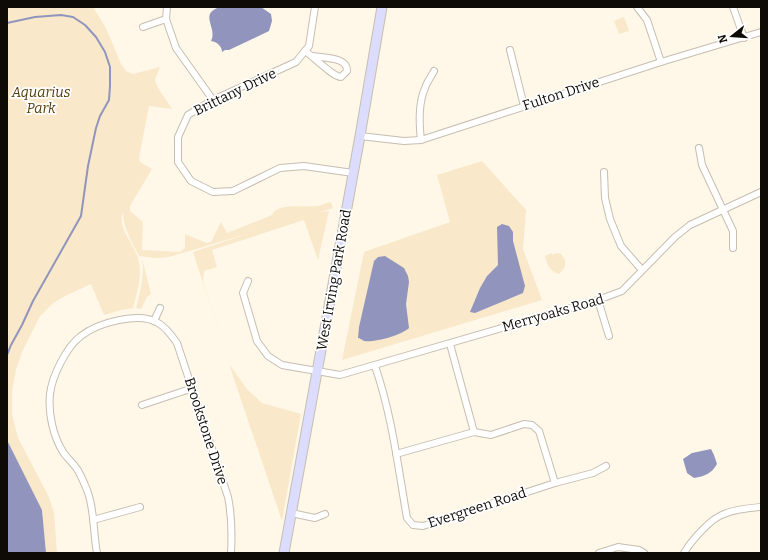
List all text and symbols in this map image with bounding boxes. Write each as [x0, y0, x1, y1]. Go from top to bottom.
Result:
north arrow [712, 16, 752, 56]
text: N [715, 32, 730, 45]
street label: Brittany Drive [191, 65, 279, 119]
street label: Fulton Drive [521, 74, 601, 114]
park label: Aquarius Park [11, 84, 71, 117]
street label: West Irving Park Road [313, 208, 355, 352]
street label: Merryoaks Road [500, 290, 606, 336]
street label: Brookstone Drive [181, 375, 231, 487]
street label: Evergreen Road [426, 484, 528, 532]

